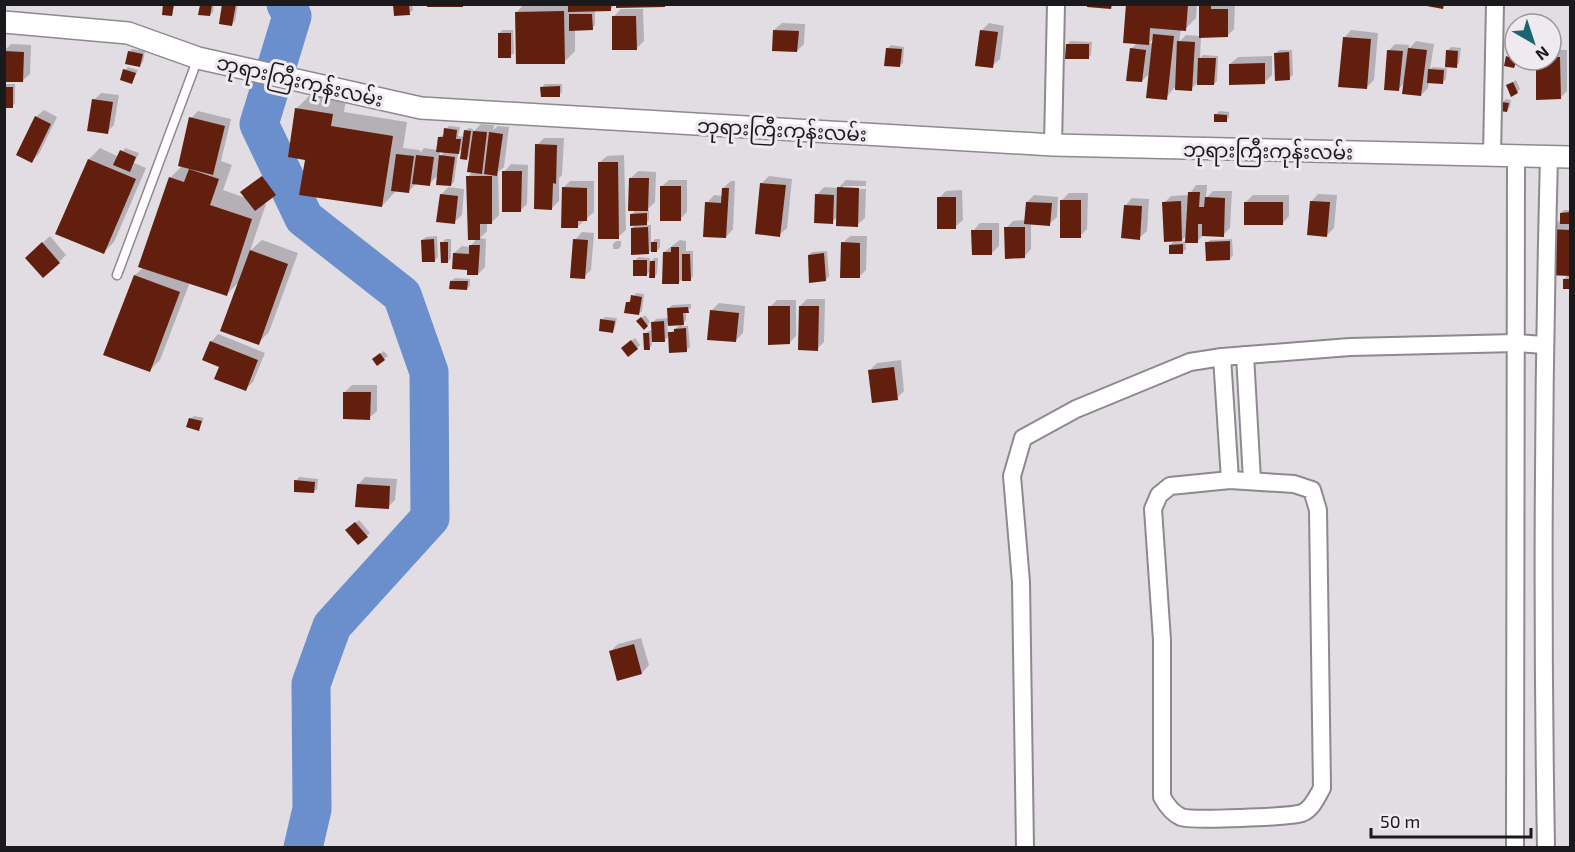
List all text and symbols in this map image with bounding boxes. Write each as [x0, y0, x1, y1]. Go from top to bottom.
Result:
north arrow [1503, 12, 1563, 72]
text: N [1532, 43, 1553, 65]
street label: ဘုရားကြီးကုန်းလမ်း [213, 48, 386, 117]
street label: ဘုရားကြီးကုန်းလမ်း [696, 112, 868, 151]
street label: ဘုရားကြီးကုန်းလမ်း [1183, 136, 1353, 169]
scale bar [1371, 801, 1532, 839]
text: 50 m [1380, 810, 1420, 832]

